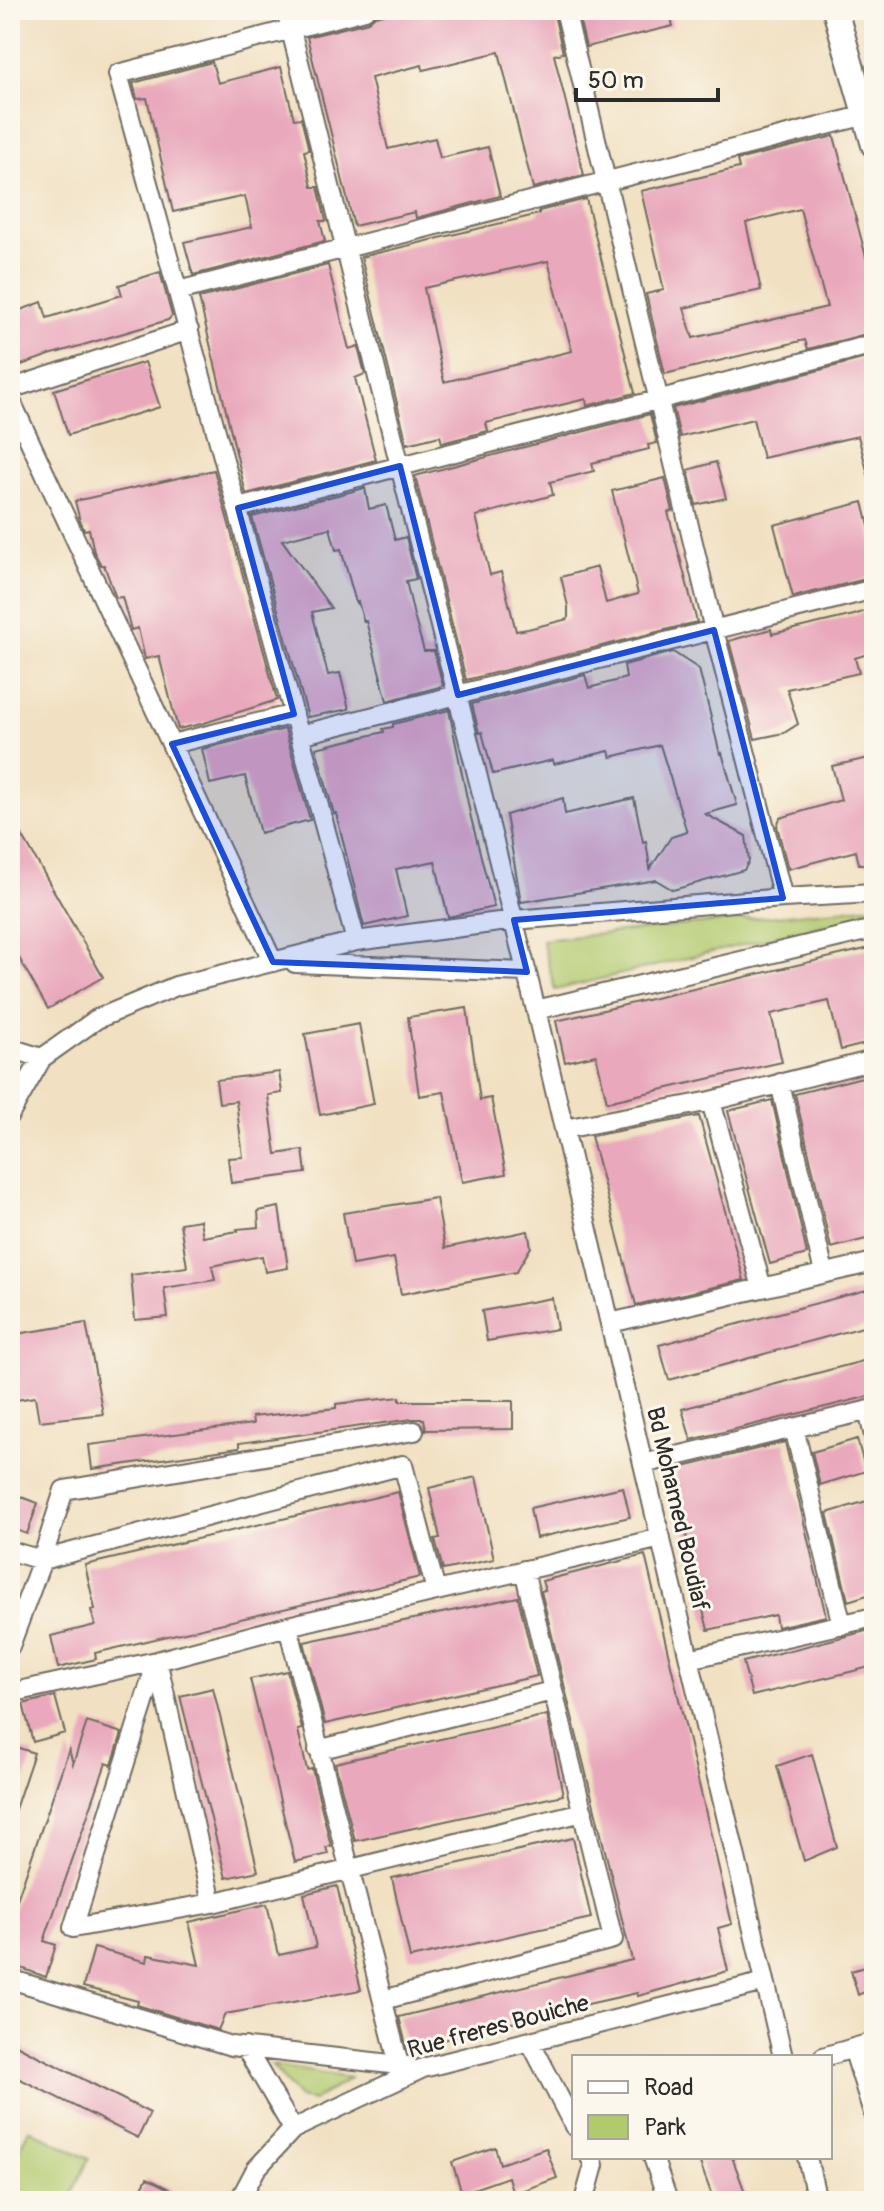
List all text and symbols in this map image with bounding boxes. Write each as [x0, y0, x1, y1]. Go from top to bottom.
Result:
scale bar [576, 52, 718, 102]
text: 50 m [588, 66, 644, 95]
street label: Bd Mohamed Boudiaf [640, 1404, 715, 1614]
street label: Rue freres Bouiche [404, 1988, 592, 2065]
legend [572, 2055, 832, 2159]
text: Road [644, 2073, 694, 2102]
text: Park [644, 2113, 686, 2142]

